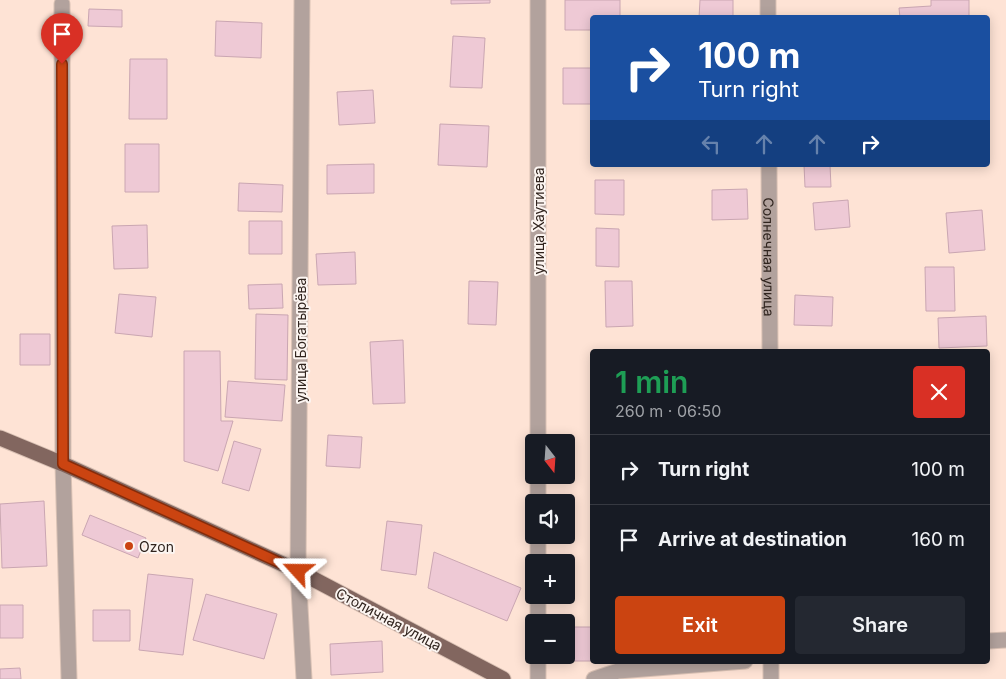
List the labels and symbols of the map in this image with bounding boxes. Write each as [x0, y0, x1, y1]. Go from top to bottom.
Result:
pin [41, 13, 83, 64]
street label: улица Хаутиева [530, 167, 547, 275]
street label: Солнечная улица [761, 197, 778, 317]
street label: улица Богатырёва [292, 278, 309, 402]
north arrow [525, 434, 575, 484]
place label: Ozon [139, 538, 174, 555]
marker: Ozon [123, 540, 135, 552]
position arrow [271, 544, 323, 596]
street label: Столичная улица [333, 584, 445, 654]

